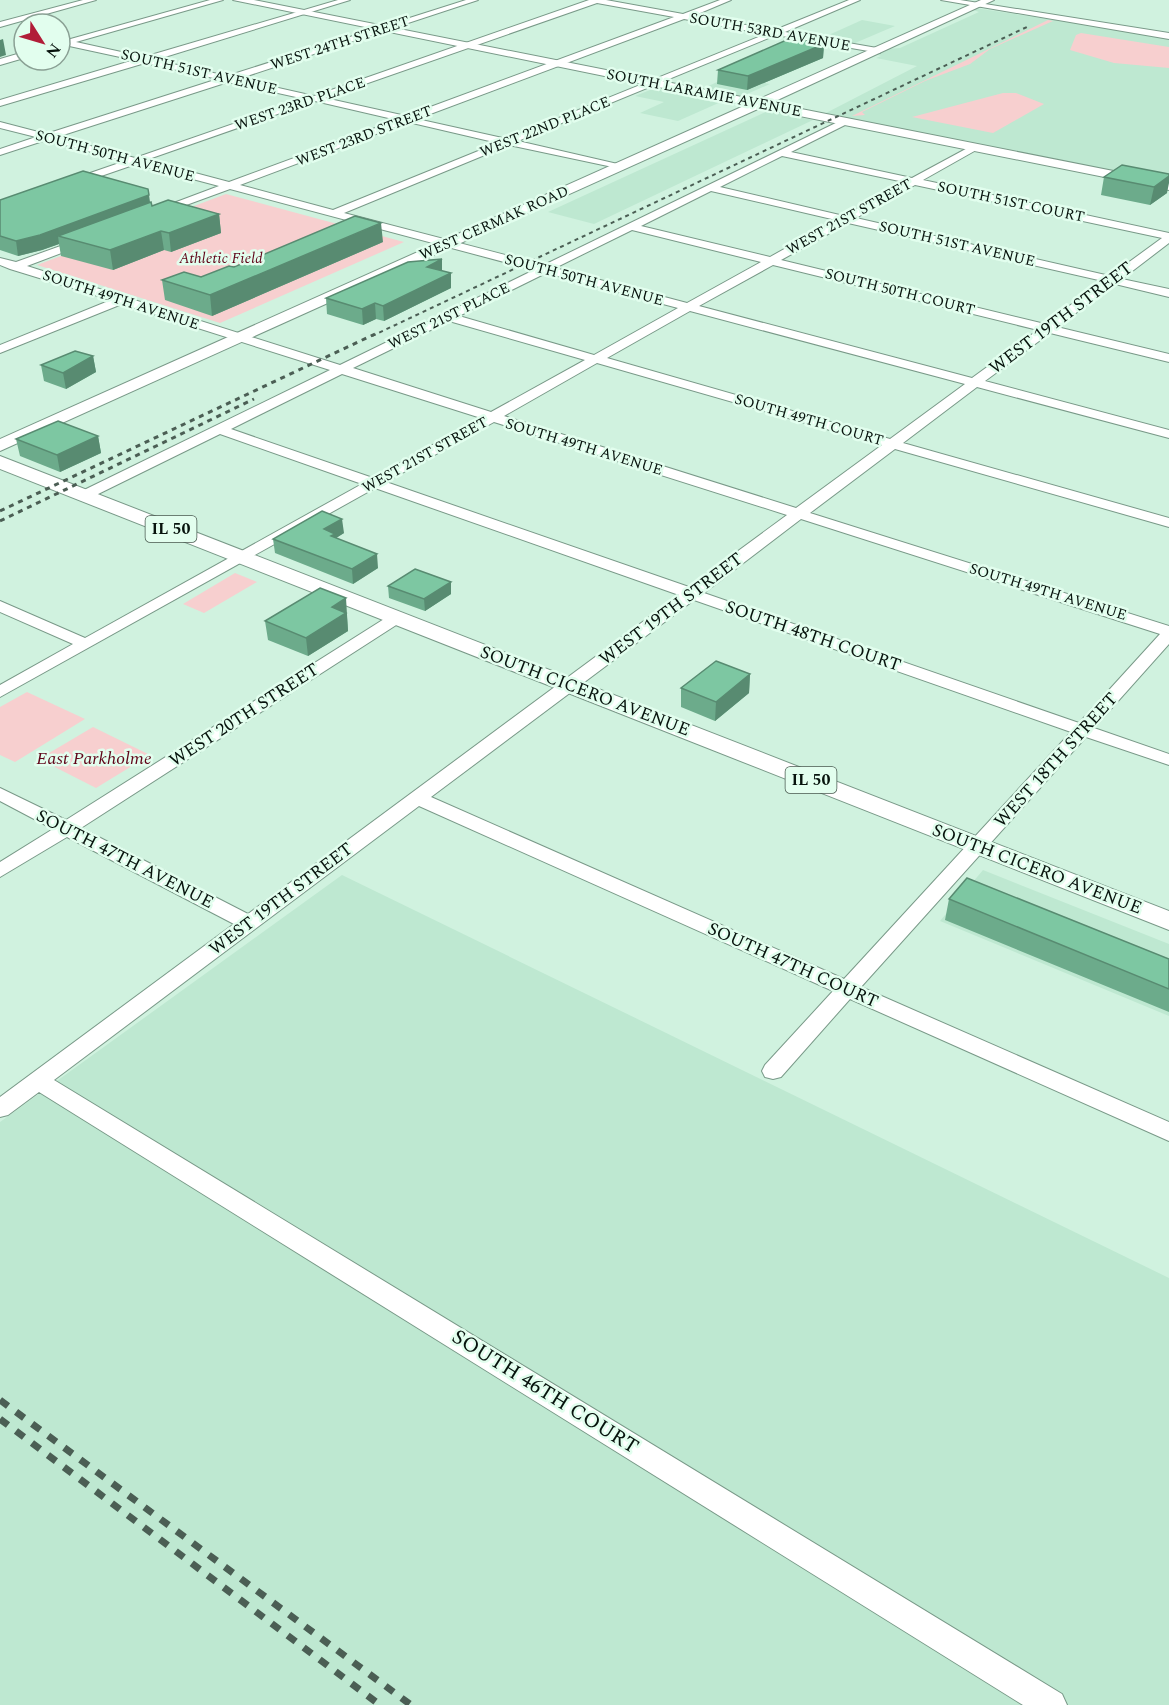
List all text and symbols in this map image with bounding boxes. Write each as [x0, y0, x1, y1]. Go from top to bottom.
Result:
street label: SOUTH 53RD AVENUE [688, 7, 852, 57]
street label: WEST 24TH STREET [267, 10, 413, 76]
north arrow [12, 12, 72, 72]
text: N [40, 38, 67, 63]
street label: SOUTH 51ST AVENUE [119, 43, 279, 101]
street label: SOUTH LARAMIE AVENUE [605, 63, 803, 123]
street label: WEST 23RD PLACE [232, 71, 368, 137]
street label: WEST 22ND PLACE [476, 90, 614, 164]
street label: WEST 23RD STREET [293, 99, 435, 173]
street label: SOUTH 50TH AVENUE [33, 124, 197, 188]
street label: WEST 21ST STREET [782, 173, 916, 261]
street label: SOUTH 51ST COURT [935, 175, 1087, 229]
street label: WEST CERMAK ROAD [416, 180, 572, 266]
street label: SOUTH 51ST AVENUE [877, 215, 1037, 273]
park label: Athletic Field [178, 247, 263, 270]
street label: SOUTH 50TH AVENUE [502, 248, 666, 312]
street label: WEST 19TH STREET [983, 255, 1139, 381]
street label: SOUTH 50TH COURT [823, 262, 977, 322]
street label: SOUTH 49TH AVENUE [40, 264, 202, 336]
street label: WEST 21ST PLACE [384, 276, 514, 356]
street label: SOUTH 49TH COURT [732, 388, 886, 452]
street label: WEST 21ST STREET [358, 411, 492, 499]
street label: SOUTH 49TH AVENUE [502, 412, 666, 482]
road number: IL 50 [146, 516, 196, 542]
street label: WEST 19TH STREET [593, 546, 749, 672]
street label: SOUTH 49TH AVENUE [966, 557, 1130, 627]
street label: SOUTH 48TH COURT [721, 593, 905, 679]
street label: SOUTH CICERO AVENUE [476, 638, 694, 744]
street label: WEST 20TH STREET [164, 656, 324, 774]
street label: WEST 18TH STREET [988, 686, 1124, 834]
park label: East Parkholme [36, 745, 152, 772]
road number: IL 50 [786, 767, 836, 793]
street label: SOUTH 47TH AVENUE [31, 802, 219, 916]
street label: SOUTH CICERO AVENUE [928, 816, 1146, 922]
street label: WEST 19TH STREET [203, 836, 359, 962]
street label: SOUTH 47TH COURT [703, 915, 883, 1015]
street label: SOUTH 46TH COURT [445, 1321, 645, 1463]

